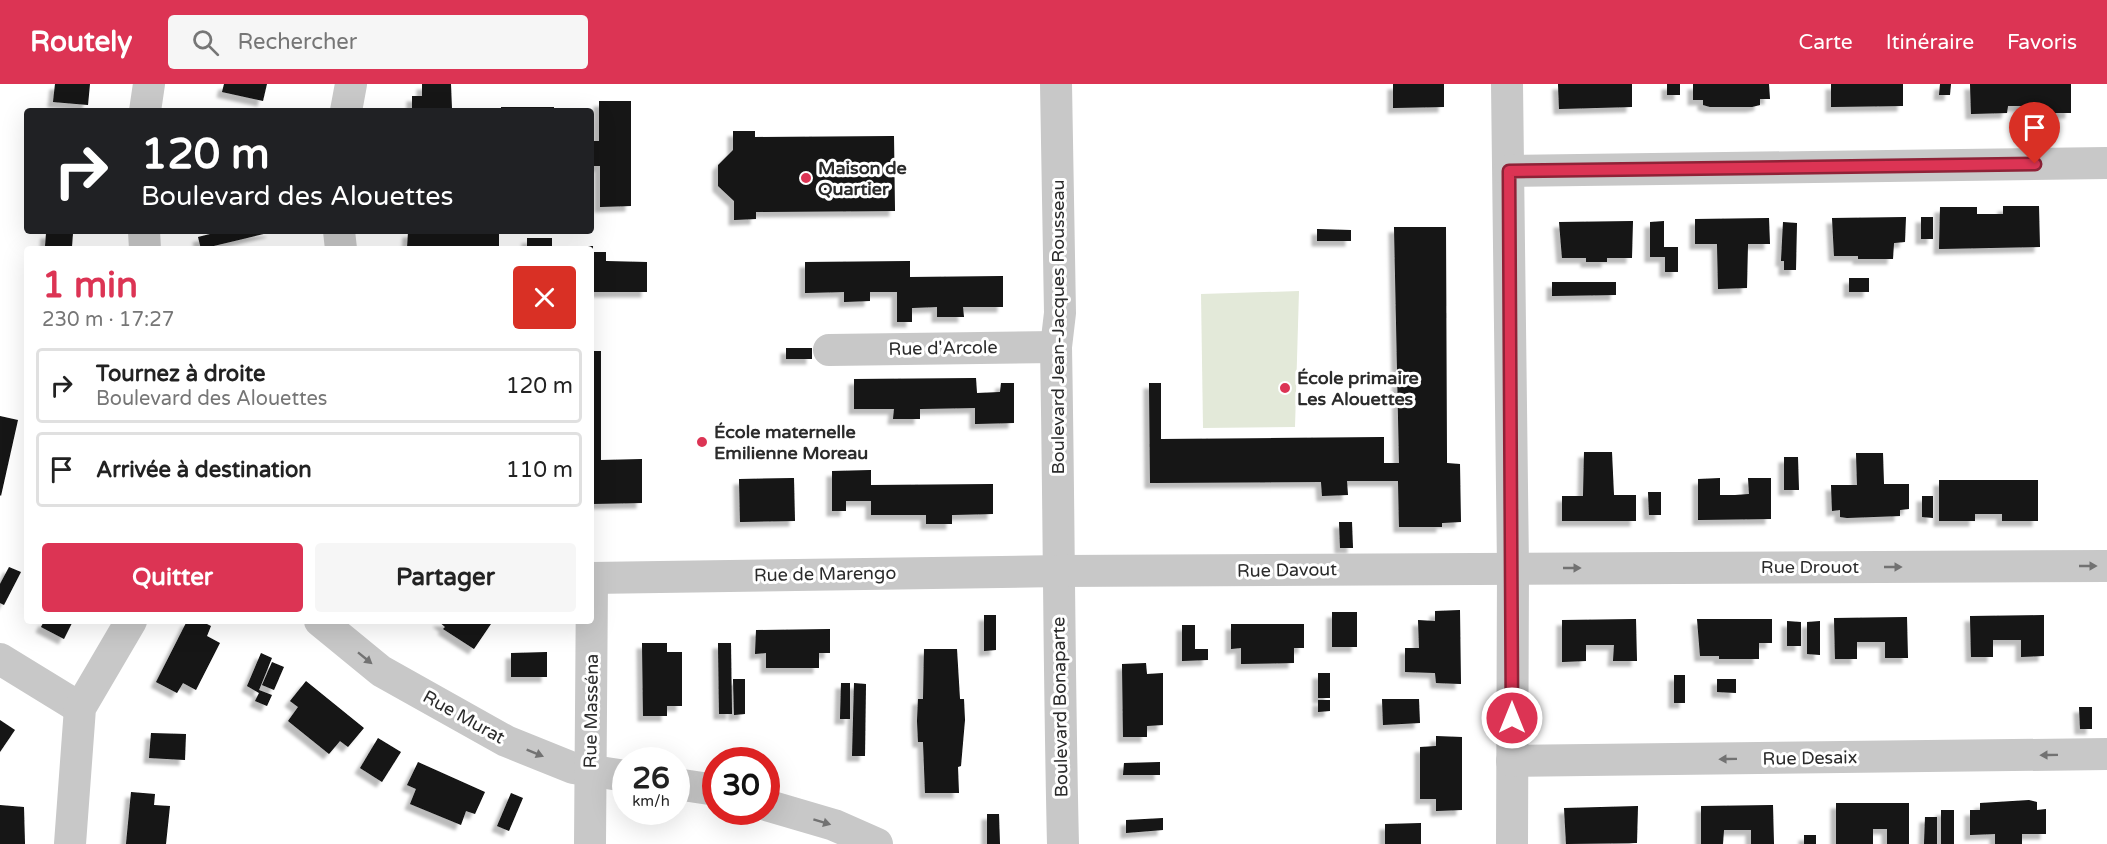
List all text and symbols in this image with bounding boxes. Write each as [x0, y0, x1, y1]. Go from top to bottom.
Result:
search box [168, 15, 588, 69]
text: Routely [30, 25, 132, 59]
icon: search [189, 26, 222, 59]
text: Rechercher [237, 29, 357, 55]
text: Carte [1799, 30, 1853, 55]
text: Itinéraire [1886, 30, 1974, 55]
text: Favoris [2007, 30, 2077, 55]
pin [2009, 102, 2060, 164]
icon: arrive [2018, 111, 2051, 144]
text: 120 m [141, 129, 270, 180]
icon: right [42, 132, 120, 210]
place label: Maison de Quartier [818, 157, 907, 200]
marker: Maison de Quartier [799, 171, 813, 185]
street label: Boulevard Jean-Jacques Rousseau [1047, 179, 1069, 475]
text: Boulevard des Alouettes [141, 180, 453, 213]
text: 1 min [42, 264, 138, 307]
button: close [513, 266, 576, 329]
text: 230 m · 17:27 [42, 308, 174, 332]
street label: Rue d'Arcole [888, 336, 998, 360]
text: Tournez à droite [96, 361, 265, 387]
place label: École primaire Les Alouettes [1297, 367, 1419, 410]
icon: right [45, 369, 78, 402]
text: 120 m [506, 373, 573, 399]
marker: École primaire Les Alouettes [1278, 381, 1292, 395]
text: Boulevard des Alouettes [96, 387, 327, 411]
place label: École maternelle Emilienne Moreau [714, 421, 868, 464]
marker: École maternelle Emilienne Moreau [695, 435, 709, 449]
icon: arrive [45, 453, 78, 486]
text: Arrivée à destination [96, 457, 312, 483]
text: 110 m [506, 457, 573, 483]
button: Quitter [42, 543, 303, 612]
button: Partager [315, 543, 576, 612]
street label: Rue Drouot [1761, 556, 1859, 578]
street label: Rue Davout [1237, 558, 1337, 582]
one-way arrow [2078, 561, 2097, 571]
street label: Rue de Marengo [754, 562, 896, 586]
one-way arrow [1883, 562, 1902, 572]
one-way arrow [1562, 563, 1581, 573]
street label: Boulevard Bonaparte [1047, 616, 1073, 798]
one-way arrow [357, 651, 373, 664]
street label: Rue Masséna [579, 653, 603, 769]
street label: Rue Murat [419, 685, 509, 749]
position arrow [1480, 686, 1544, 750]
street label: Rue Desaix [1762, 746, 1858, 770]
speed limit sign: 30 [702, 747, 780, 825]
one-way arrow [526, 748, 544, 758]
one-way arrow [2039, 750, 2058, 760]
one-way arrow [1718, 754, 1737, 764]
text: 26 [632, 760, 670, 797]
text: km/h [632, 792, 670, 810]
one-way arrow [814, 818, 832, 827]

